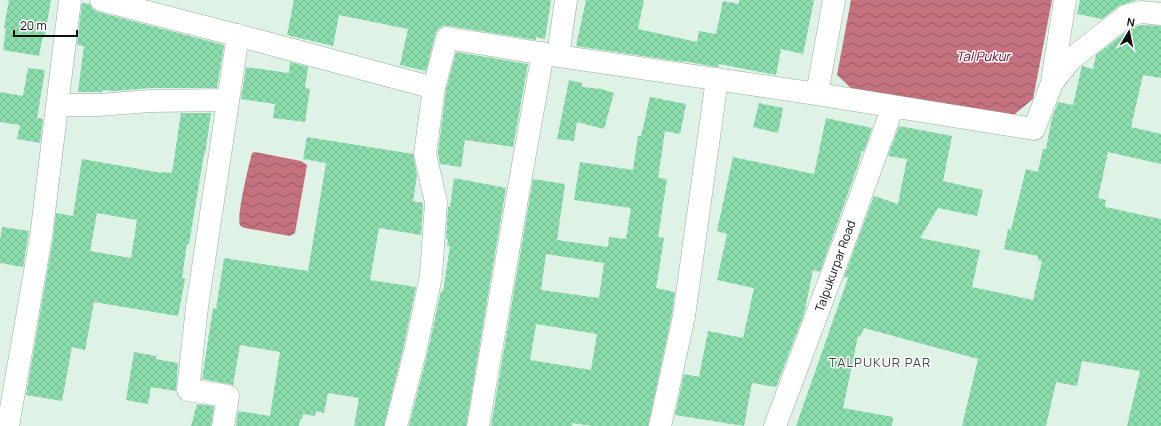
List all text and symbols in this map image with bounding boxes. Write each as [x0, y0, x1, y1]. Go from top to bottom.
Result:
scale bar [14, 12, 77, 38]
north arrow [1109, 12, 1149, 52]
text: N [1126, 14, 1136, 30]
text: 20 m [20, 17, 47, 34]
water label: Tal Pukur [956, 47, 1012, 65]
street label: Talpukurpar Road [811, 218, 859, 314]
district label: TALPUKUR PAR [829, 353, 931, 371]

